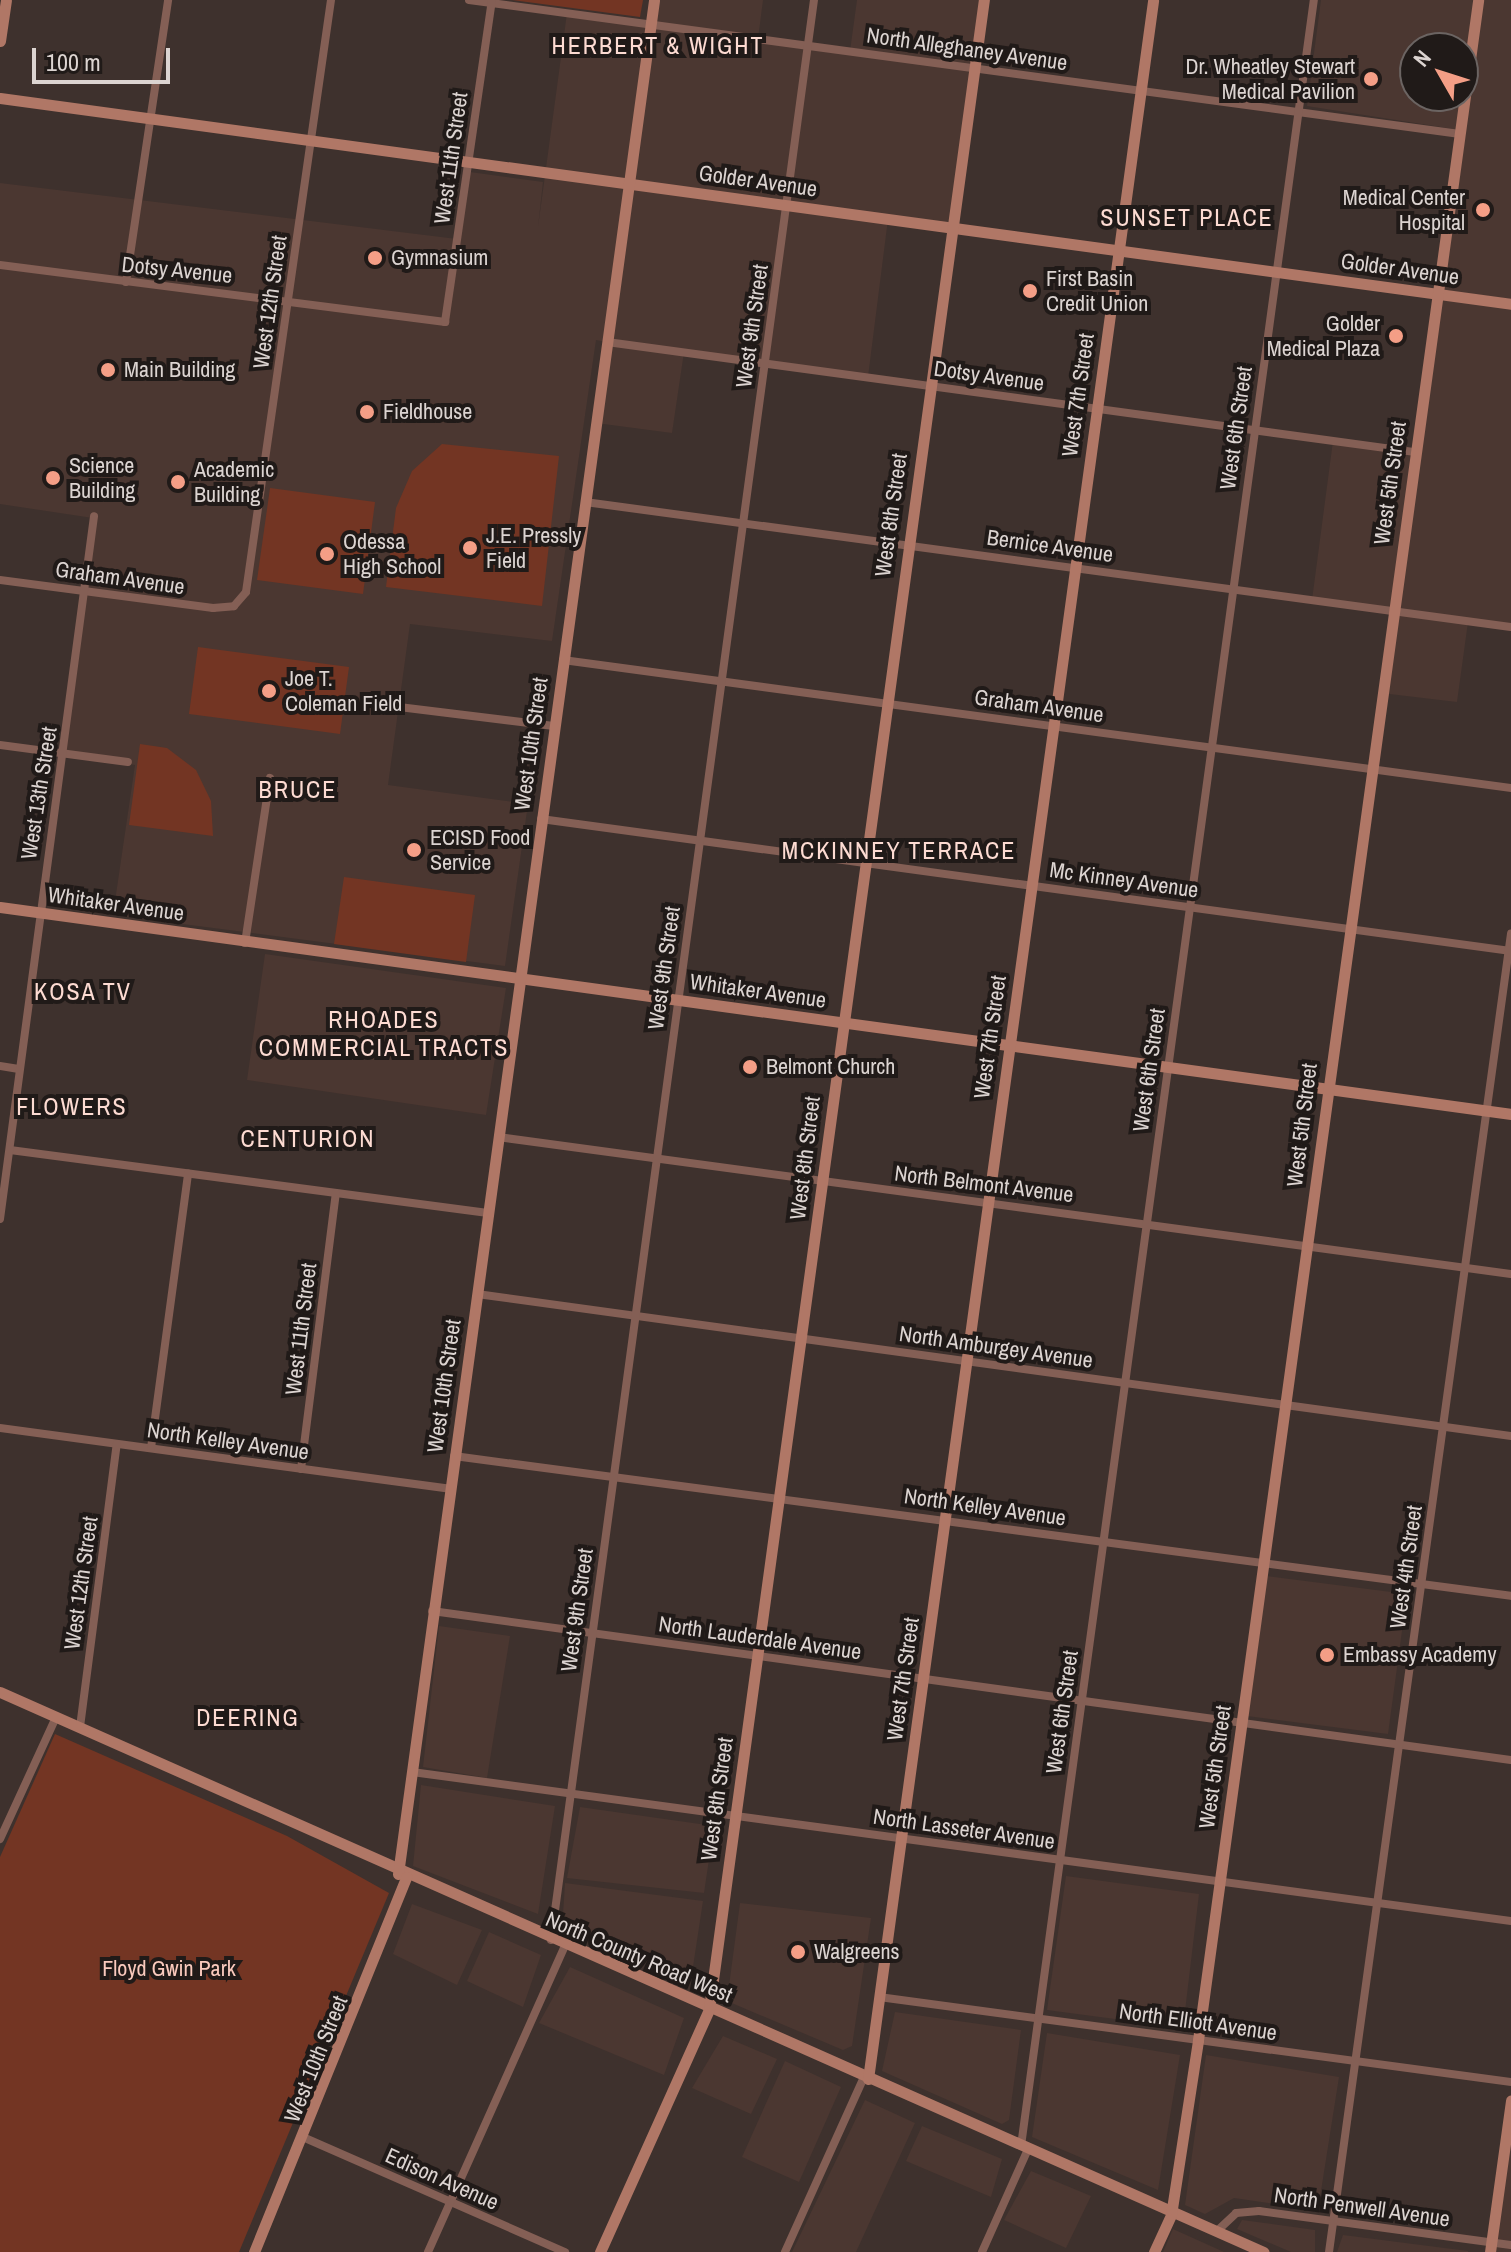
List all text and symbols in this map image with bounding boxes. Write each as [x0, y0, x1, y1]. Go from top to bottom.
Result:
street label: North Alleghaney Avenue [864, 22, 1070, 76]
scale bar [36, 32, 174, 82]
district label: HERBERT & WIGHT [551, 32, 765, 60]
north arrow [1399, 32, 1479, 112]
text: N [1406, 44, 1438, 73]
text: 100 m [46, 46, 101, 78]
place label: Dr. Wheatley Stewart Medical Pavilion [1186, 53, 1355, 104]
marker: Dr. Wheatley Stewart Medical Pavilion [1362, 70, 1380, 88]
street label: West 11th Street [429, 90, 473, 226]
street label: Golder Avenue [697, 160, 819, 202]
place label: Medical Center Hospital [1343, 184, 1465, 236]
marker: Medical Center Hospital [1472, 199, 1494, 221]
district label: SUNSET PLACE [1100, 204, 1274, 232]
street label: West 12th Street [248, 234, 292, 370]
place label: Gymnasium [391, 245, 488, 271]
street label: Golder Avenue [1339, 248, 1461, 290]
marker: Gymnasium [366, 249, 384, 267]
street label: Dotsy Avenue [120, 251, 234, 289]
street label: West 9th Street [730, 263, 774, 389]
place label: First Basin Credit Union [1046, 265, 1148, 316]
marker: First Basin Credit Union [1021, 282, 1039, 300]
place label: Golder Medical Plaza [1267, 310, 1380, 362]
marker: Golder Medical Plaza [1387, 327, 1405, 345]
street label: West 7th Street [1056, 332, 1100, 458]
street label: Dotsy Avenue [932, 355, 1046, 397]
place label: Main Building [124, 357, 235, 383]
marker: Main Building [99, 361, 117, 379]
street label: West 6th Street [1214, 365, 1258, 491]
place label: Fieldhouse [383, 399, 472, 425]
marker: Fieldhouse [358, 403, 376, 421]
street label: West 5th Street [1368, 420, 1412, 546]
place label: Science Building [69, 452, 135, 504]
street label: West 8th Street [869, 452, 913, 578]
place label: Academic Building [194, 456, 274, 508]
marker: Science Building [44, 469, 62, 487]
marker: Academic Building [169, 473, 187, 491]
place label: J.E. Pressly Field [486, 522, 581, 574]
street label: Bernice Avenue [985, 524, 1115, 568]
place label: Odessa High School [343, 528, 441, 580]
marker: J.E. Pressly Field [461, 539, 479, 557]
marker: Odessa High School [318, 545, 336, 563]
street label: Graham Avenue [53, 556, 187, 600]
place label: Joe T. Coleman Field [285, 665, 402, 716]
street label: West 10th Street [509, 676, 553, 812]
marker: Joe T. Coleman Field [260, 682, 278, 700]
street label: Graham Avenue [972, 684, 1106, 728]
street label: West 13th Street [15, 725, 63, 861]
district label: BRUCE [259, 776, 337, 804]
place label: ECISD Food Service [430, 824, 530, 876]
district label: MCKINNEY TERRACE [781, 837, 1017, 865]
marker: ECISD Food Service [405, 841, 423, 859]
street label: Mc Kinney Avenue [1047, 856, 1201, 904]
street label: Whitaker Avenue [46, 881, 186, 927]
street label: West 9th Street [642, 905, 686, 1031]
street label: Whitaker Avenue [688, 968, 828, 1014]
street label: West 7th Street [968, 974, 1012, 1100]
district label: KOSA TV [33, 978, 133, 1006]
district label: RHOADES COMMERCIAL TRACTS [258, 1006, 510, 1062]
street label: West 6th Street [1127, 1007, 1171, 1133]
place label: Belmont Church [766, 1054, 895, 1080]
marker: Belmont Church [741, 1058, 759, 1076]
street label: West 5th Street [1281, 1062, 1323, 1188]
district label: FLOWERS [16, 1093, 128, 1121]
street label: West 8th Street [784, 1095, 826, 1221]
district label: CENTURION [241, 1125, 375, 1153]
street label: North Belmont Avenue [892, 1160, 1076, 1208]
street label: West 11th Street [280, 1262, 322, 1396]
street label: West 10th Street [422, 1318, 466, 1454]
street label: North Amburgey Avenue [897, 1320, 1095, 1374]
street label: North Kelley Avenue [145, 1417, 311, 1465]
street label: North Kelley Avenue [902, 1483, 1068, 1531]
street label: West 4th Street [1384, 1504, 1428, 1630]
street label: West 12th Street [59, 1515, 103, 1651]
street label: West 9th Street [555, 1547, 599, 1673]
street label: North Lauderdale Avenue [657, 1611, 863, 1665]
street label: West 7th Street [881, 1616, 925, 1742]
place label: Embassy Academy [1343, 1642, 1497, 1668]
marker: Embassy Academy [1318, 1646, 1336, 1664]
street label: West 6th Street [1040, 1649, 1084, 1775]
district label: DEERING [196, 1704, 300, 1732]
street label: West 5th Street [1193, 1704, 1237, 1830]
street label: West 8th Street [695, 1736, 739, 1862]
street label: North Lasseter Avenue [871, 1803, 1057, 1855]
street label: North County Road West [542, 1906, 736, 2008]
place label: Walgreens [814, 1939, 900, 1965]
marker: Walgreens [789, 1943, 807, 1961]
park label: Floyd Gwin Park [102, 1956, 236, 1982]
street label: West 10th Street [279, 1992, 353, 2126]
street label: North Elliott Avenue [1117, 1998, 1279, 2046]
street label: Edison Avenue [381, 2142, 503, 2216]
street label: North Penwell Avenue [1272, 2182, 1452, 2232]

